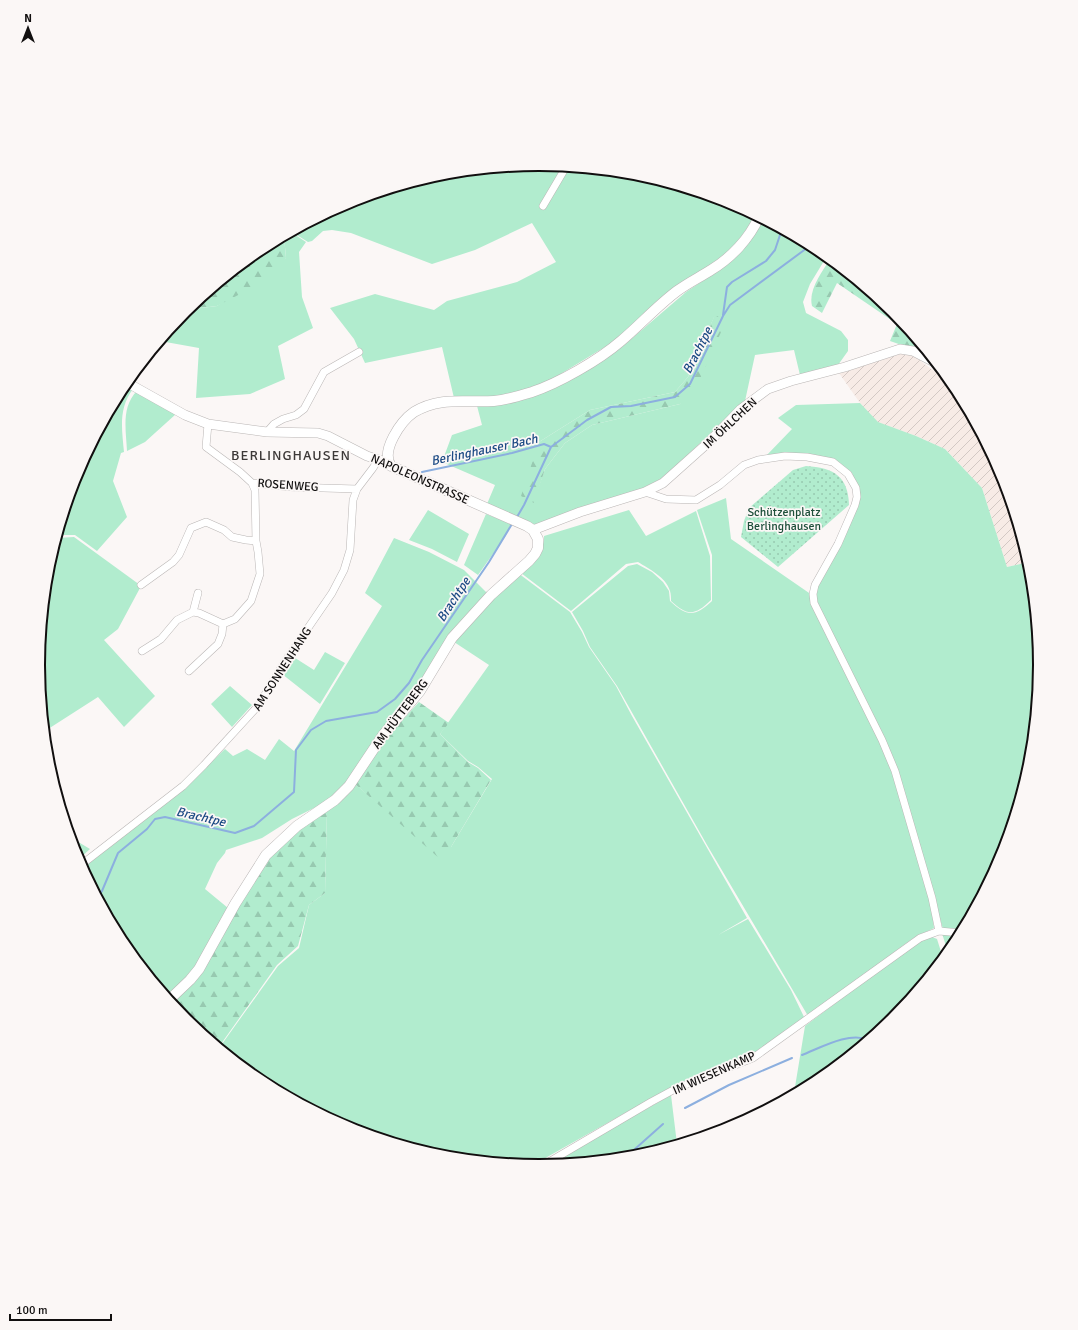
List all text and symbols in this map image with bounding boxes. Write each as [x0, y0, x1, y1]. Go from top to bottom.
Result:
north arrow [8, 8, 48, 48]
text: N [24, 12, 32, 25]
water label: Brachtpe [679, 323, 717, 376]
street label: IM ÖHLCHEN [700, 395, 760, 452]
water label: Berlinghauser Bach [429, 431, 540, 469]
district label: BERLINGHAUSEN [231, 447, 351, 464]
street label: NAPOLEONSTRASSE [368, 451, 471, 508]
street label: ROSENWEG [257, 476, 319, 495]
park label: Schützenplatz Berlinghausen [747, 505, 821, 534]
water label: Brachtpe [433, 573, 475, 625]
street label: AM SONNENHANG [250, 625, 315, 714]
street label: AM HÜTTEBERG [369, 676, 432, 752]
water label: Brachtpe [175, 804, 228, 831]
street label: IM WIESENKAMP [671, 1048, 758, 1098]
scale bar [10, 1296, 111, 1322]
text: 100 m [16, 1303, 48, 1318]

